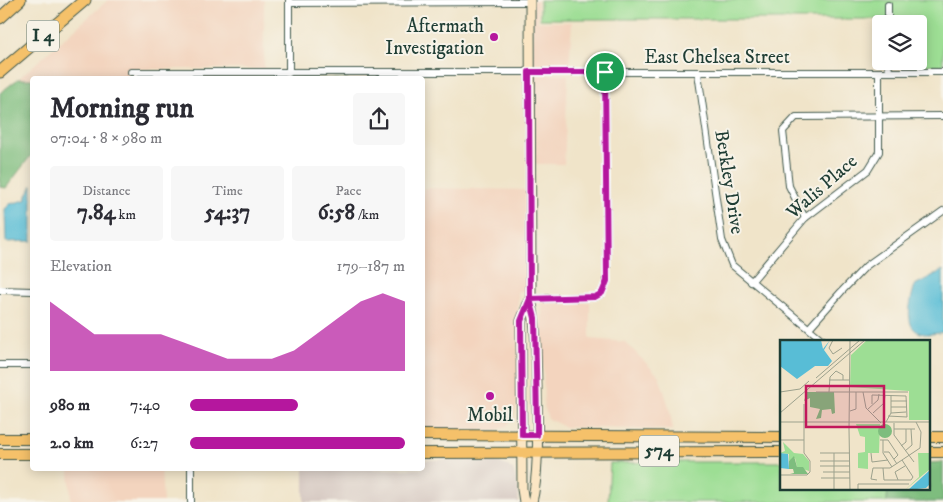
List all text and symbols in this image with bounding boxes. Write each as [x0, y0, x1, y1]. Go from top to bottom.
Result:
place label: Aftermath Investigation [385, 15, 484, 60]
map controls [872, 15, 927, 70]
button: layers [872, 15, 927, 70]
road number: I 4 [27, 20, 59, 52]
marker: Aftermath Investigation [488, 31, 500, 43]
street label: East Chelsea Street [644, 46, 790, 69]
pin [584, 51, 626, 93]
icon: arrive [591, 58, 619, 86]
text: Morning run [50, 91, 194, 126]
button: share [353, 93, 405, 145]
text: 07:04 · 8 × 980 m [50, 128, 162, 148]
street label: Berkley Drive [709, 128, 749, 236]
street label: Walis Place [781, 150, 862, 225]
text: Distance [82, 182, 131, 200]
text: Time [212, 182, 243, 200]
text: Pace [336, 182, 361, 200]
text: 7.84 [77, 200, 116, 226]
text: 54:37 [205, 200, 250, 226]
text: 6:58 [318, 200, 355, 226]
text: km [116, 206, 136, 224]
text: /km [355, 206, 379, 224]
text: Elevation [50, 256, 112, 276]
text: 179–187 m [337, 256, 405, 276]
inset map [780, 340, 930, 490]
marker: Mobil [484, 390, 496, 402]
text: 980 m [50, 395, 90, 415]
text: 7:40 [130, 395, 160, 415]
place label: Mobil [467, 404, 513, 427]
text: 2.0 km [50, 433, 94, 453]
text: 6:27 [130, 433, 158, 453]
road number: 574 [639, 436, 679, 466]

